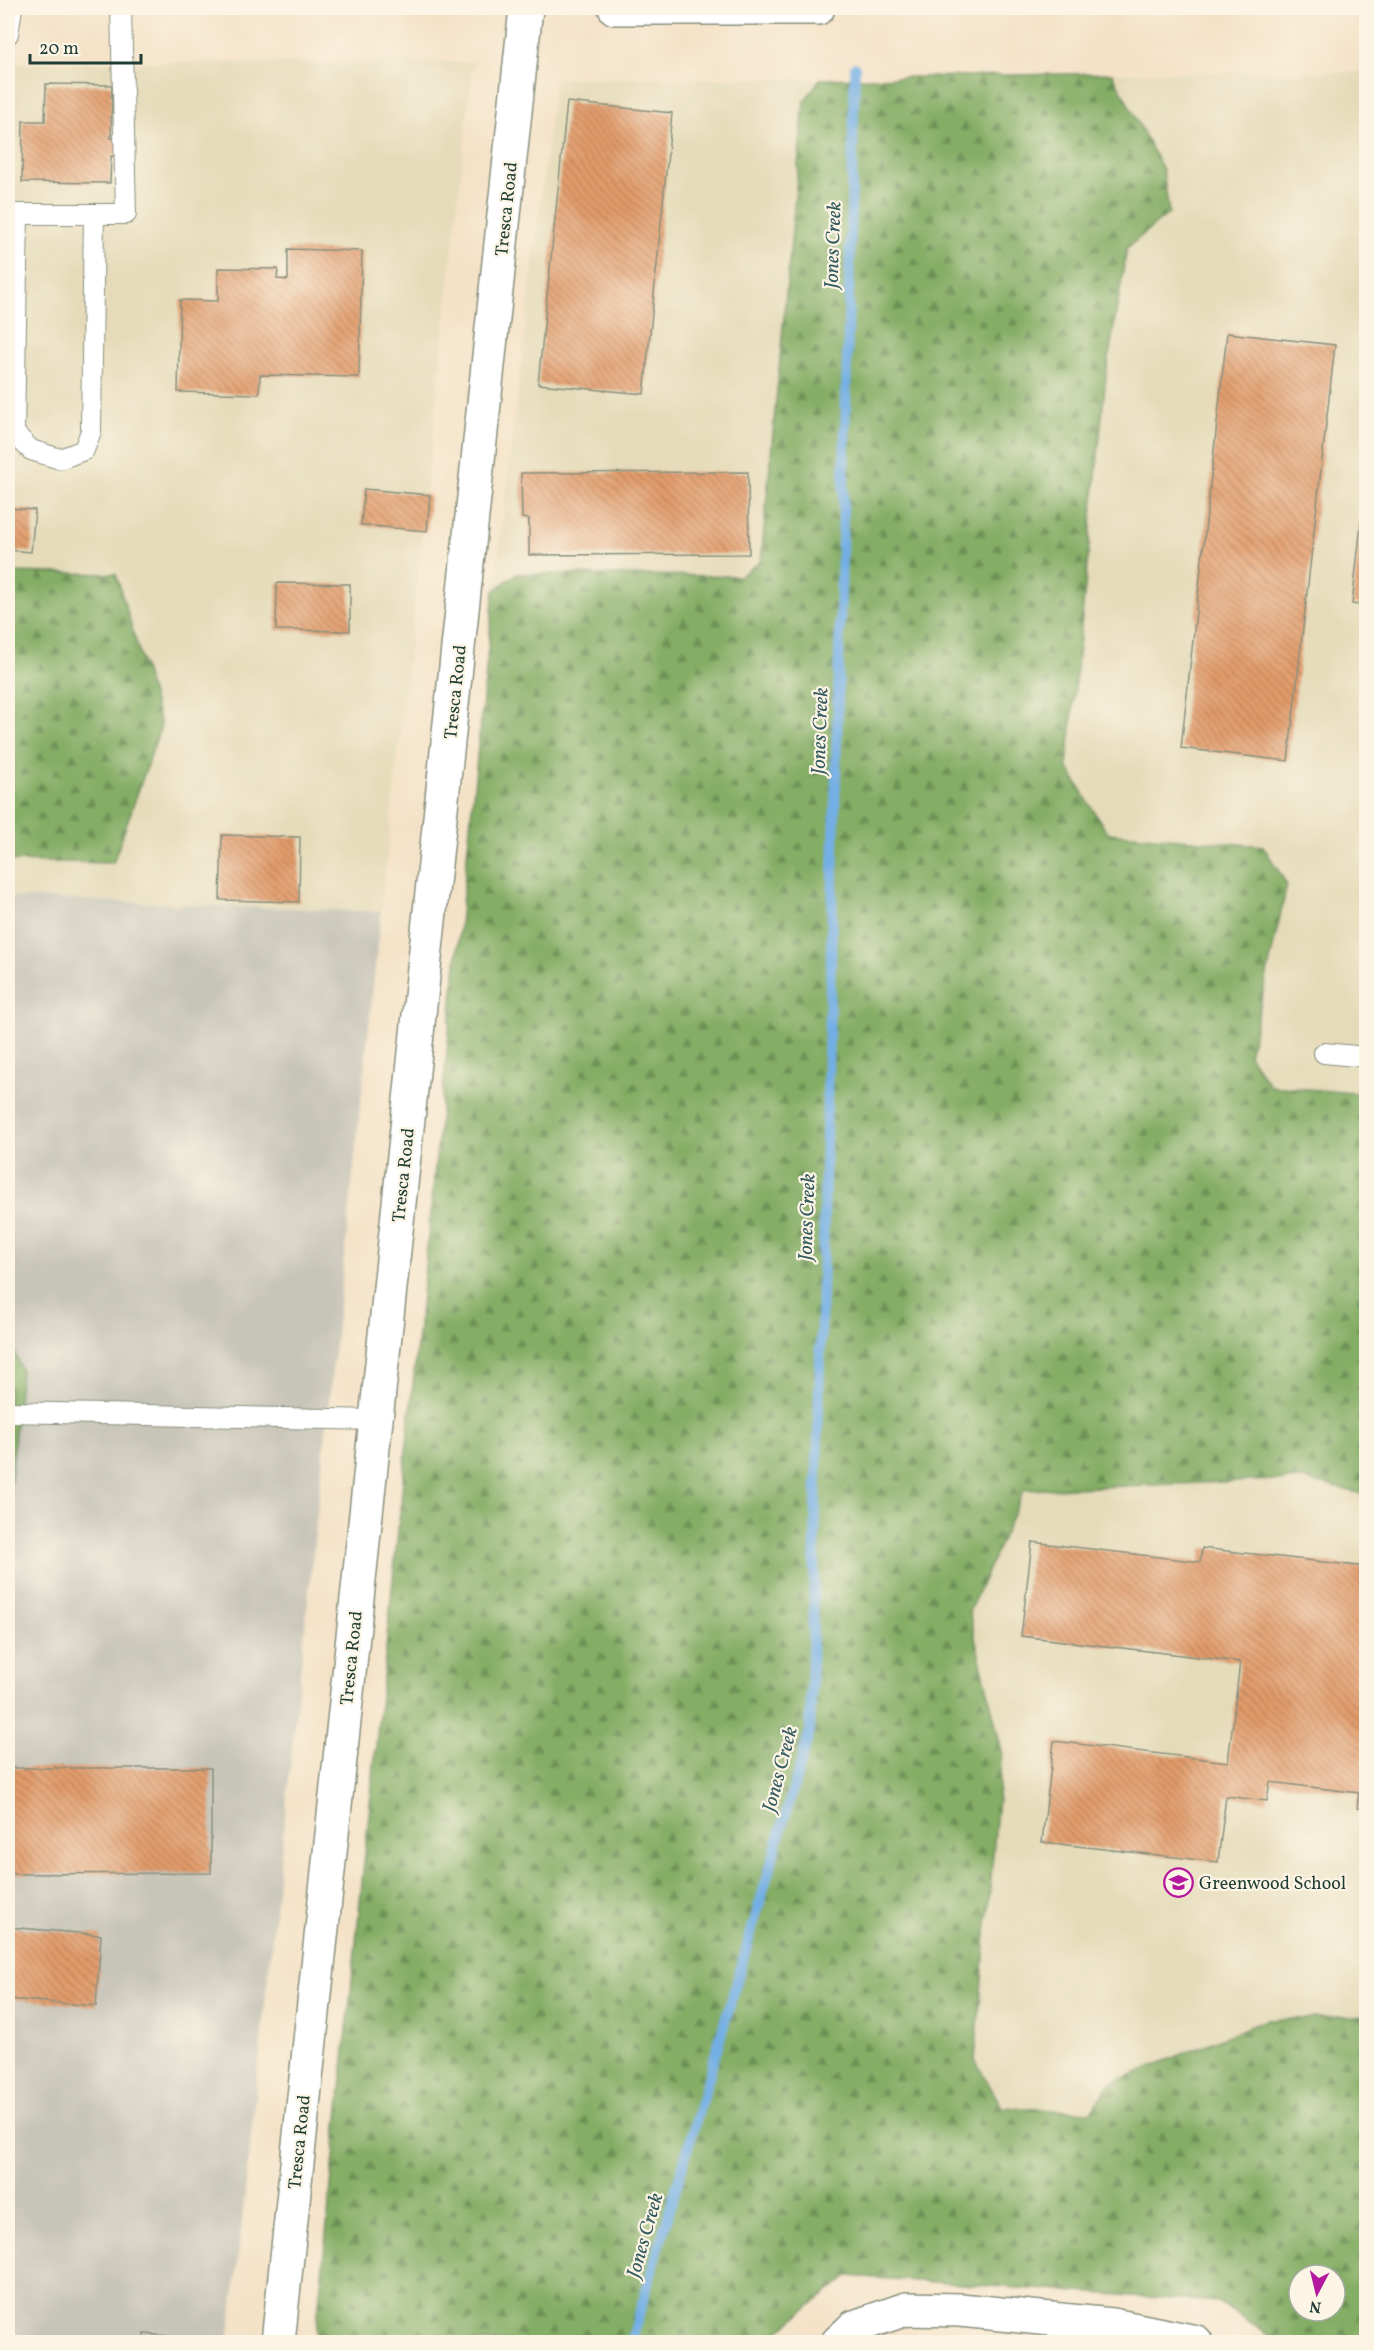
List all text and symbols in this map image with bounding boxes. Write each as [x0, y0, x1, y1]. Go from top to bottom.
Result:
scale bar [30, 27, 141, 65]
text: 20 m [39, 37, 79, 62]
street label: Tresca Road [490, 161, 525, 258]
water label: Jones Creek [818, 201, 850, 291]
street label: Tresca Road [439, 644, 474, 741]
water label: Jones Creek [805, 687, 837, 777]
street label: Tresca Road [387, 1127, 422, 1224]
water label: Jones Creek [792, 1173, 824, 1263]
street label: Tresca Road [335, 1610, 370, 1707]
water label: Jones Creek [756, 1724, 806, 1817]
school or university icon: Greenwood School [1162, 1867, 1194, 1899]
place label: Greenwood School [1199, 1872, 1346, 1897]
street label: Tresca Road [283, 2094, 318, 2191]
water label: Jones Creek [620, 2190, 671, 2283]
north arrow [1287, 2263, 1347, 2323]
text: N [1308, 2294, 1323, 2318]

